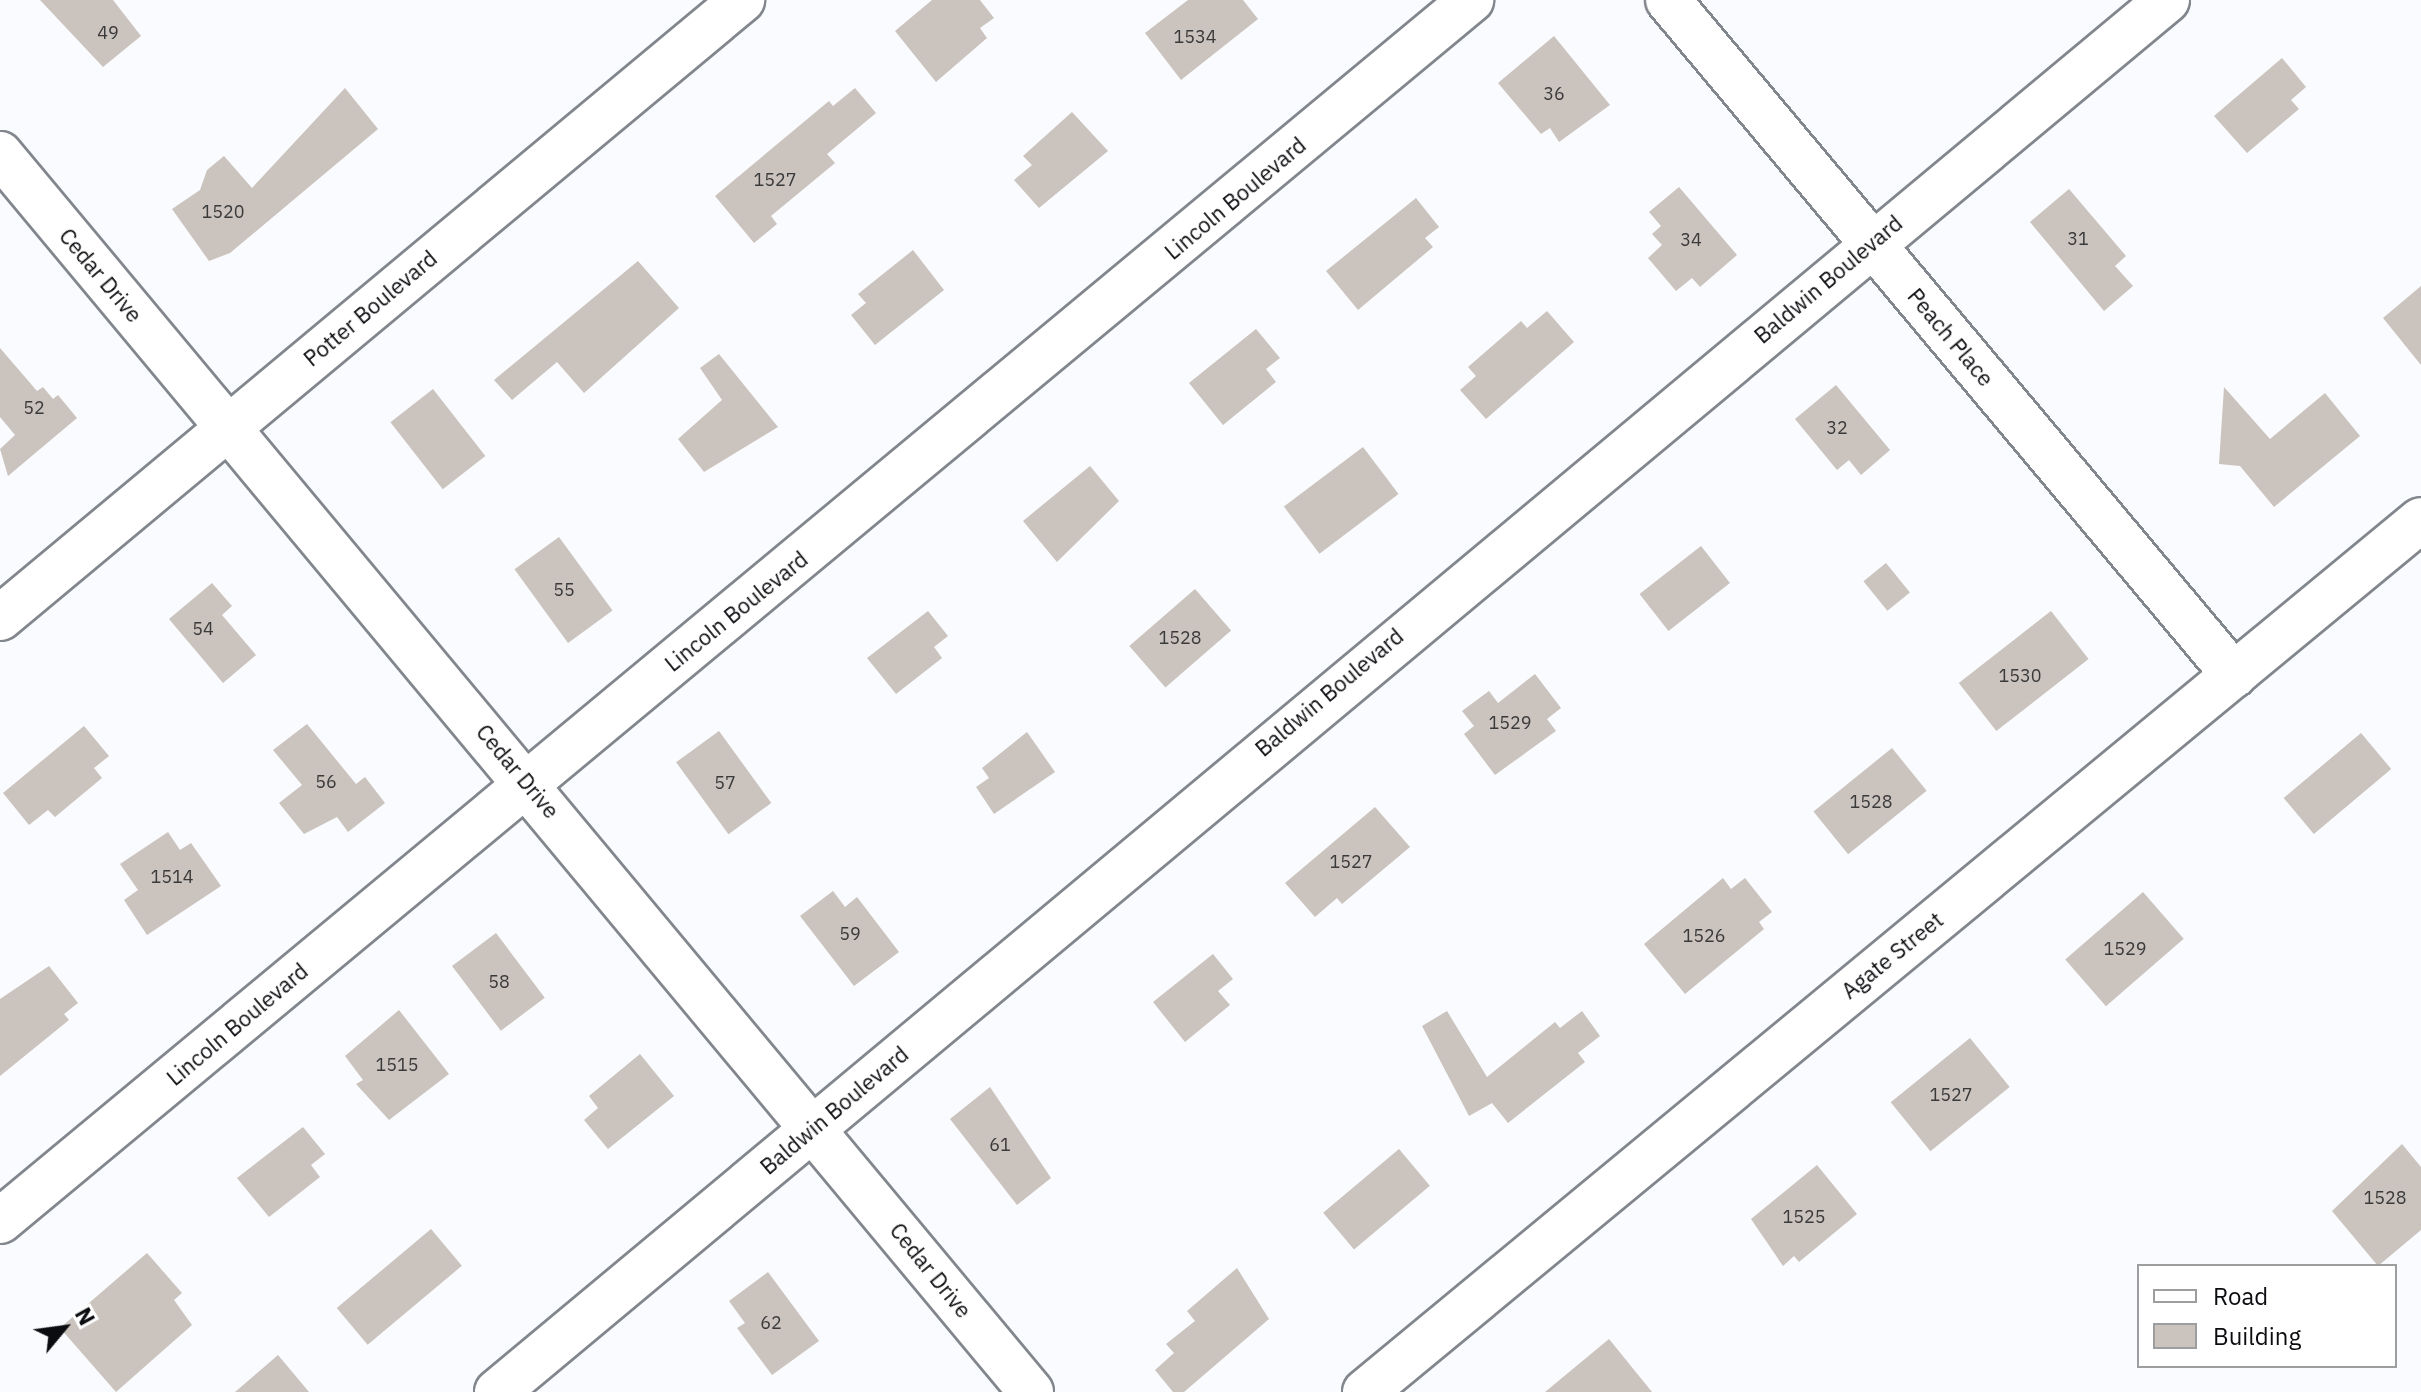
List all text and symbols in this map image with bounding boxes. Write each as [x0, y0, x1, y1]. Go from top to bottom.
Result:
house number: 49 [97, 22, 119, 44]
house number: 1534 [1173, 26, 1217, 48]
house number: 36 [1543, 83, 1565, 105]
street label: Lincoln Boulevard [1159, 131, 1311, 265]
house number: 1527 [753, 169, 797, 191]
house number: 1520 [201, 201, 245, 223]
street label: Baldwin Boulevard [1749, 209, 1907, 349]
street label: Cedar Drive [54, 223, 148, 327]
house number: 31 [2067, 228, 2089, 250]
house number: 34 [1680, 229, 1702, 251]
street label: Potter Boulevard [298, 245, 442, 371]
street label: Peach Place [1902, 283, 2000, 391]
house number: 52 [23, 397, 45, 419]
house number: 32 [1826, 417, 1848, 439]
street label: Lincoln Boulevard [659, 545, 813, 677]
house number: 55 [553, 579, 575, 601]
house number: 54 [192, 618, 214, 640]
street label: Baldwin Boulevard [1250, 622, 1408, 762]
house number: 1528 [1158, 627, 1202, 649]
house number: 1530 [1998, 665, 2042, 687]
house number: 1529 [1488, 712, 1532, 734]
street label: Cedar Drive [471, 719, 565, 823]
house number: 56 [315, 771, 337, 793]
house number: 57 [714, 772, 736, 794]
house number: 1528 [1849, 791, 1893, 813]
house number: 1527 [1329, 851, 1373, 873]
house number: 1514 [150, 866, 194, 888]
street label: Agate Street [1836, 906, 1948, 1004]
house number: 59 [839, 923, 861, 945]
house number: 1526 [1682, 925, 1726, 947]
house number: 1529 [2103, 938, 2147, 960]
street label: Lincoln Boulevard [161, 957, 313, 1091]
house number: 58 [488, 971, 510, 993]
street label: Baldwin Boulevard [755, 1040, 913, 1180]
house number: 1515 [375, 1054, 419, 1076]
house number: 1527 [1929, 1084, 1973, 1106]
house number: 61 [989, 1134, 1011, 1156]
house number: 1528 [2363, 1187, 2407, 1209]
house number: 1525 [1782, 1206, 1826, 1228]
street label: Cedar Drive [885, 1217, 977, 1323]
legend [2137, 1264, 2397, 1368]
text: Road [2213, 1280, 2268, 1312]
north arrow [24, 1288, 104, 1368]
text: N [69, 1302, 102, 1330]
house number: 62 [760, 1312, 782, 1334]
text: Building [2213, 1320, 2301, 1352]

